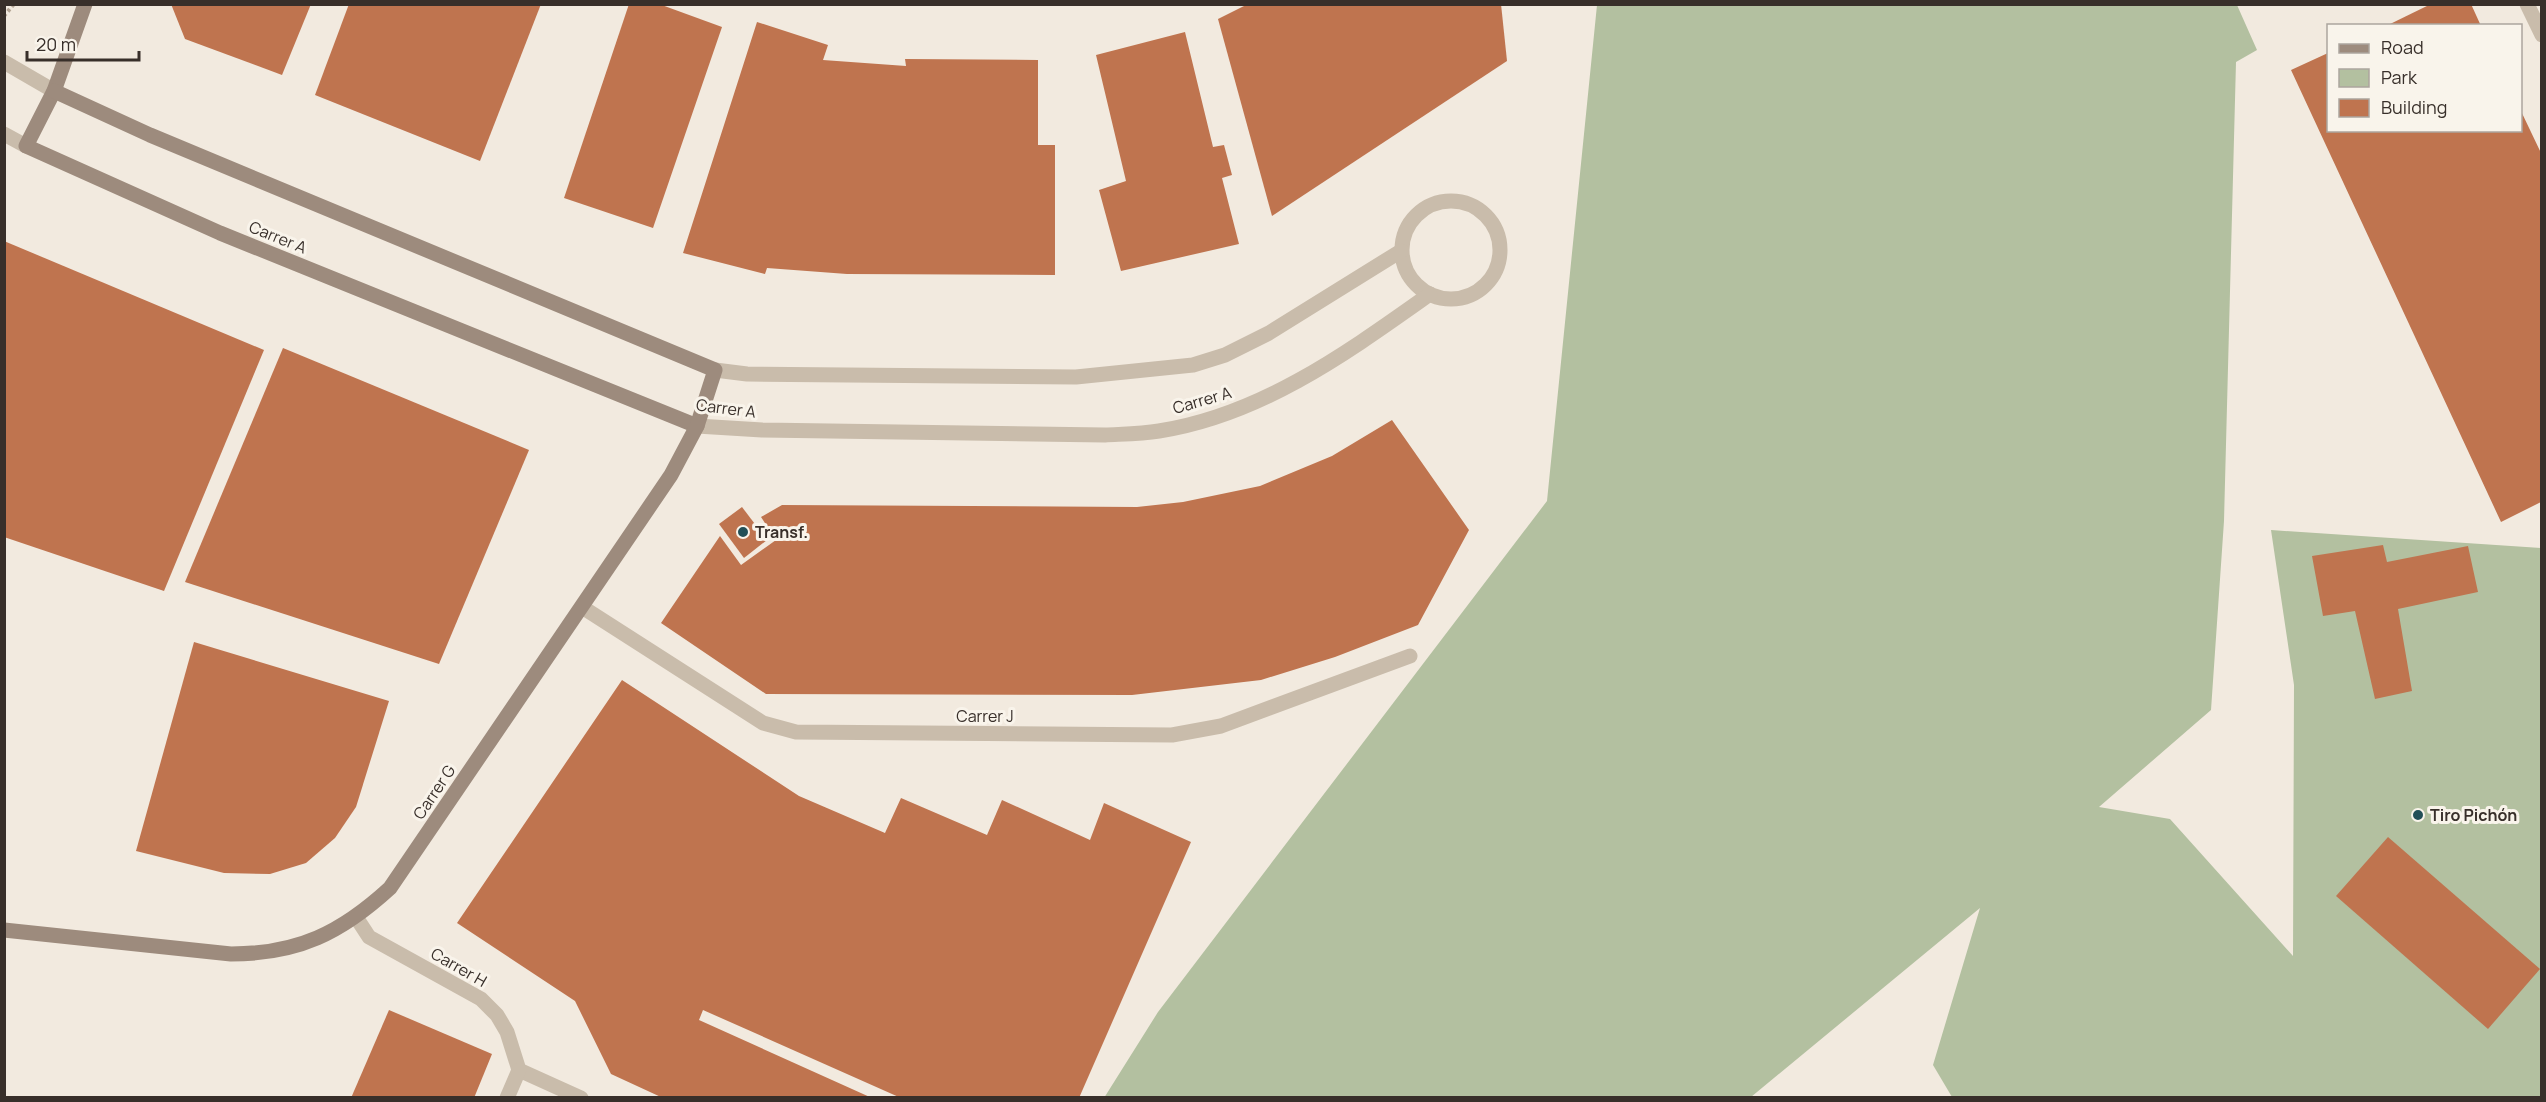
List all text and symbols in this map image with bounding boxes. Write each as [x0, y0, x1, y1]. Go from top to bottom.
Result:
scale bar [27, 24, 140, 62]
legend [2327, 24, 2522, 132]
text: 20 m [36, 32, 76, 56]
text: Road [2381, 35, 2424, 59]
text: Park [2381, 65, 2418, 89]
text: Building [2381, 95, 2447, 119]
street label: Carrer A [246, 216, 310, 258]
street label: Carrer A [1170, 381, 1234, 419]
street label: Carrer A [695, 393, 757, 423]
place label: Transf. [755, 521, 808, 543]
marker: Transf. [736, 525, 750, 539]
street label: Carrer J [956, 705, 1014, 727]
street label: Carrer G [408, 760, 460, 824]
place label: Tiro Pichón [2430, 804, 2517, 826]
marker: Tiro Pichón [2411, 808, 2425, 822]
street label: Carrer H [427, 942, 491, 992]

